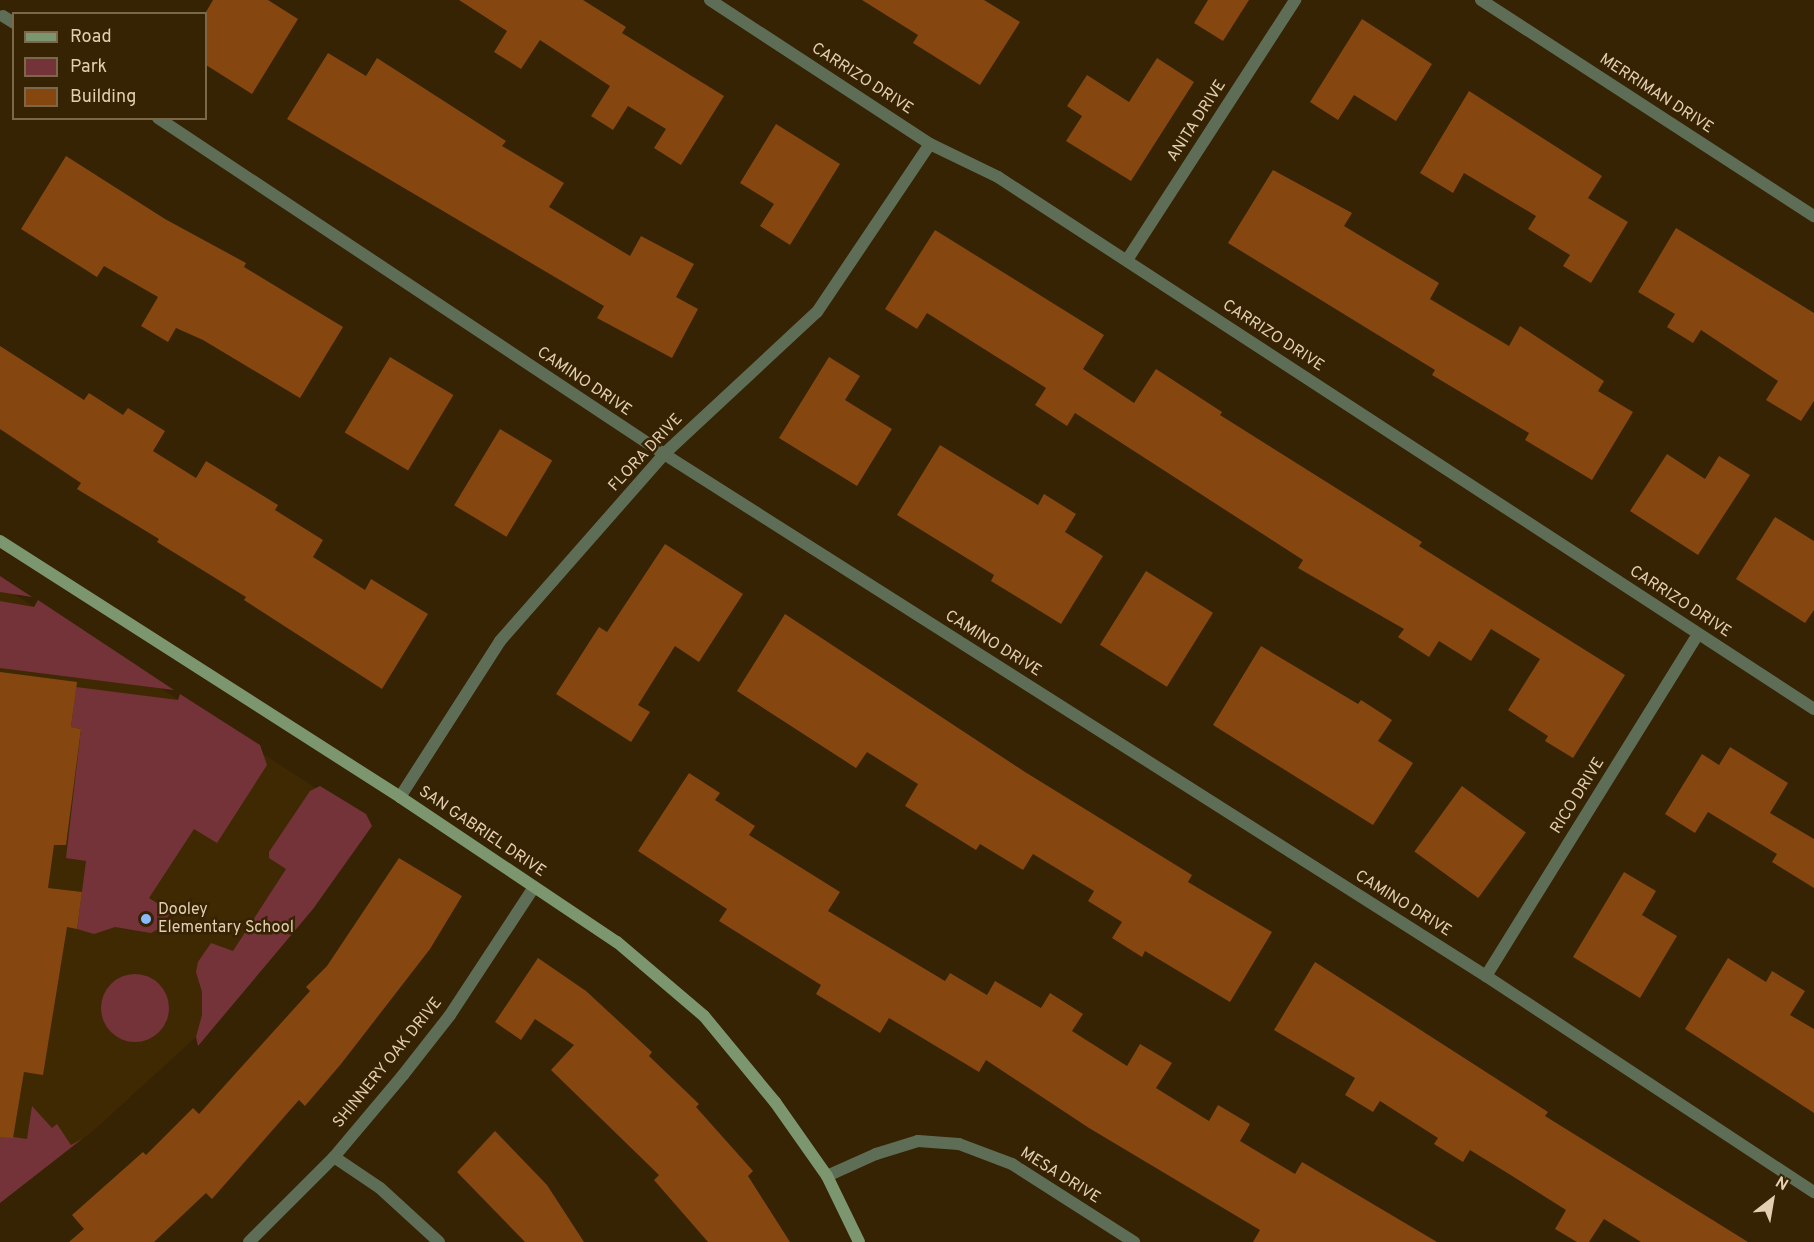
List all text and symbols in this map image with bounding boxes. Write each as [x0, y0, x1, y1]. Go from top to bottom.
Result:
legend [12, 12, 207, 120]
text: Road [70, 26, 112, 49]
street label: CARRIZO DRIVE [808, 39, 916, 119]
street label: MERRIMAN DRIVE [1595, 50, 1717, 138]
text: Park [70, 56, 107, 79]
street label: ANITA DRIVE [1163, 76, 1231, 166]
text: Building [70, 86, 136, 109]
street label: CARRIZO DRIVE [1219, 296, 1327, 376]
street label: CAMINO DRIVE [533, 343, 635, 421]
street label: FLORA DRIVE [605, 410, 687, 496]
street label: CARRIZO DRIVE [1626, 562, 1734, 642]
street label: CAMINO DRIVE [941, 607, 1045, 681]
street label: RICO DRIVE [1547, 754, 1609, 838]
street label: SAN GABRIEL DRIVE [415, 782, 549, 882]
street label: CAMINO DRIVE [1351, 867, 1455, 941]
place label: Dooley Elementary School [158, 900, 294, 938]
marker: Dooley Elementary School [139, 912, 153, 926]
street label: SHINNERY OAK DRIVE [329, 994, 447, 1132]
street label: MESA DRIVE [1016, 1144, 1104, 1208]
north arrow [1742, 1170, 1802, 1230]
text: N [1771, 1173, 1791, 1196]

